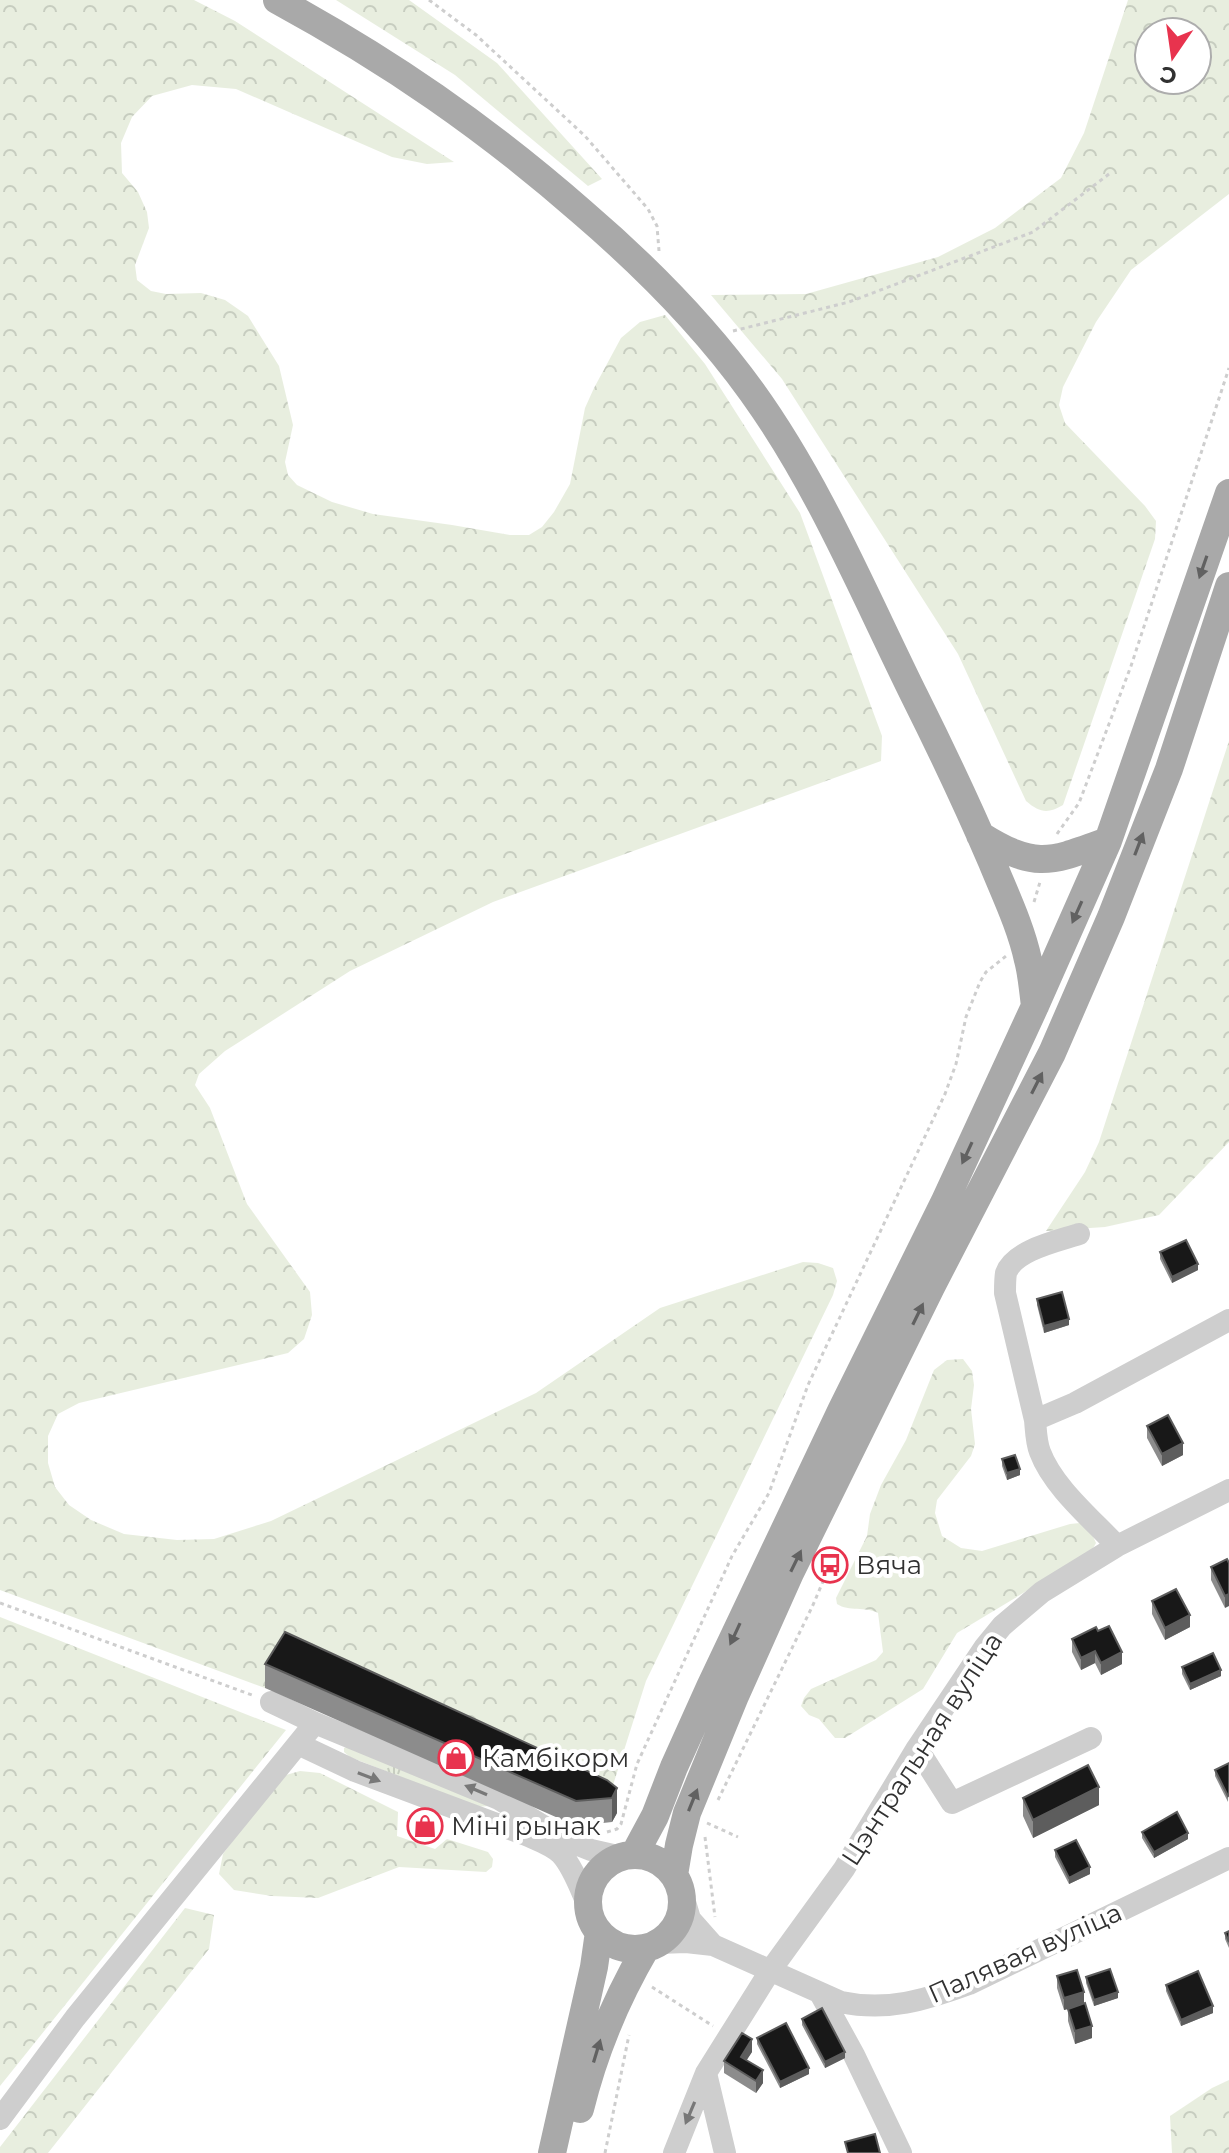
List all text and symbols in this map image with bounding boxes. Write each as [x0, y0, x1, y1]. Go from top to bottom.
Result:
north arrow [1133, 16, 1213, 96]
text: С [1158, 60, 1179, 90]
one-way arrow [1197, 555, 1209, 579]
one-way arrow [1133, 832, 1146, 856]
one-way arrow [1070, 900, 1083, 924]
one-way arrow [1030, 1072, 1043, 1095]
one-way arrow [960, 1142, 974, 1165]
one-way arrow [911, 1303, 924, 1326]
bus stop icon: Вяча [811, 1546, 849, 1584]
place label: Вяча [856, 1549, 922, 1581]
one-way arrow [789, 1550, 803, 1573]
one-way arrow [728, 1622, 742, 1646]
street label: Цэнтральная вуліца [835, 1626, 1009, 1872]
shop icon: Камбікорм [437, 1739, 475, 1777]
place label: Камбікорм [482, 1742, 629, 1774]
one-way arrow [357, 1771, 381, 1784]
one-way arrow [464, 1783, 488, 1796]
one-way arrow [686, 1788, 699, 1812]
shop icon: Міні рынак [406, 1807, 444, 1845]
place label: Міні рынак [451, 1810, 601, 1842]
street label: Палявая вуліца [923, 1896, 1127, 2010]
one-way arrow [591, 2038, 604, 2062]
one-way arrow [683, 2101, 696, 2125]

